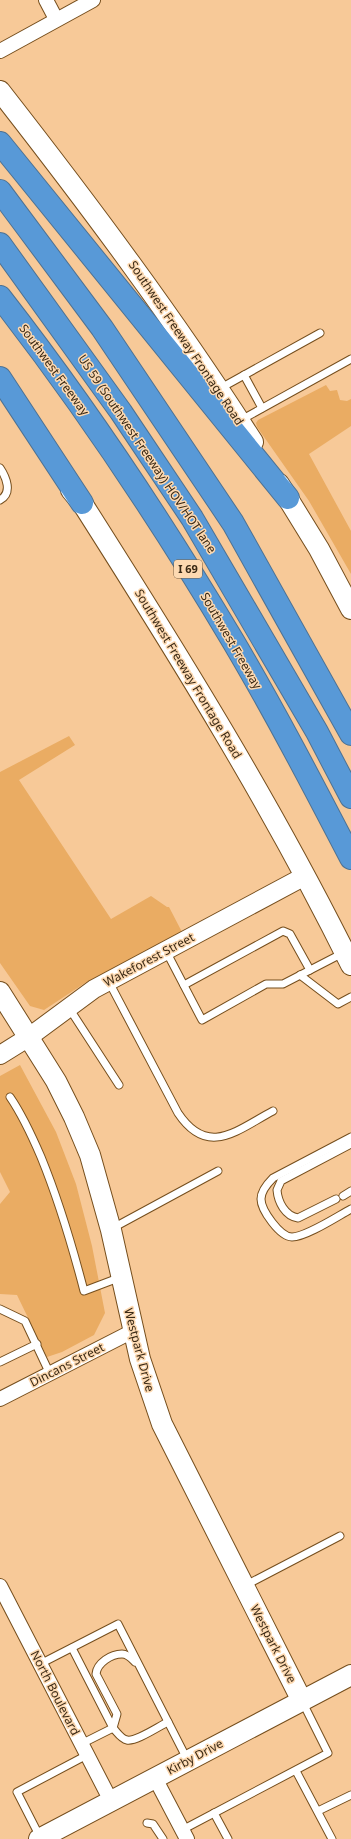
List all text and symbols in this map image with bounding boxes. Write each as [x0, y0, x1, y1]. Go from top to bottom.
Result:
street label: Southwest Freeway Frontage Road [125, 257, 248, 428]
street label: Southwest Freeway [16, 321, 94, 419]
street label: US 59 (Southwest Freeway) HOV/HOT lane [74, 351, 221, 557]
road number: I 69 [174, 560, 202, 578]
street label: Southwest Freeway Frontage Road [131, 586, 246, 762]
street label: Southwest Freeway [197, 589, 266, 693]
street label: Wakeforest Street [100, 928, 198, 991]
street label: Westpark Drive [120, 1306, 159, 1394]
street label: Dincans Street [27, 1338, 108, 1391]
street label: Westpark Drive [246, 1602, 301, 1686]
street label: North Boulevard [27, 1647, 84, 1738]
street label: Kirby Drive [164, 1735, 226, 1779]

